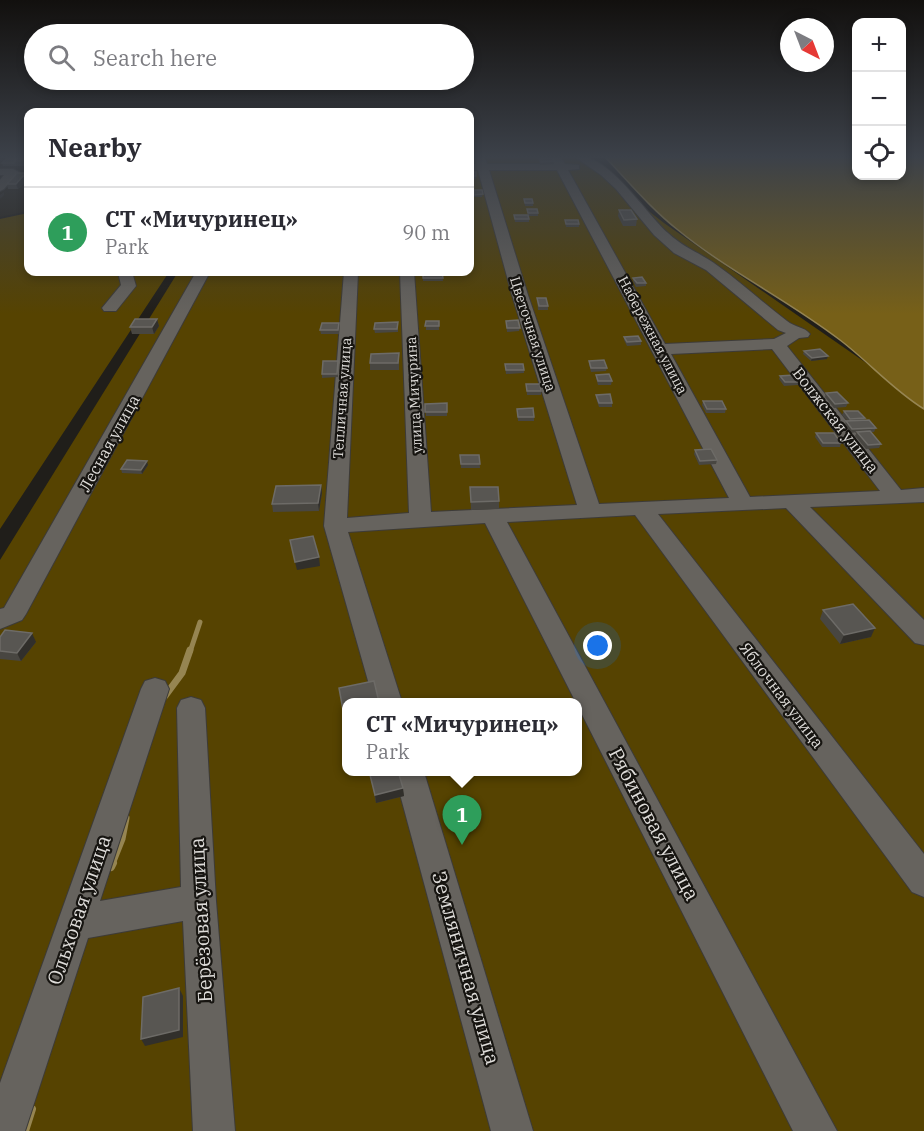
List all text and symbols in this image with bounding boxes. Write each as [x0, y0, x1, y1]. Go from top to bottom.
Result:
north arrow [780, 18, 834, 72]
map controls [852, 18, 906, 180]
button: + [852, 18, 906, 72]
search box [24, 24, 474, 90]
icon: search [45, 41, 78, 74]
text: Search here [93, 43, 217, 72]
button: − [852, 72, 906, 126]
button: locate [852, 126, 906, 180]
text: Nearby [48, 130, 142, 164]
text: СТ «Мичуринец» [105, 204, 297, 233]
text: 1 [62, 219, 74, 246]
text: 90 m [402, 219, 450, 246]
text: Park [105, 233, 149, 260]
street label: Набережная улица [614, 273, 692, 397]
street label: Цветочная улица [506, 274, 560, 394]
street label: Тепличная улица [329, 336, 355, 459]
street label: улица Мичурина [402, 336, 426, 454]
street label: Волжская улица [789, 363, 884, 477]
street label: Лесная улица [74, 391, 144, 495]
your location [583, 631, 612, 660]
street label: Яблочная улица [736, 638, 829, 752]
popup [342, 698, 582, 776]
text: СТ «Мичуринец» [366, 709, 558, 738]
text: Park [366, 738, 409, 765]
street label: Рябиновая улица [603, 743, 706, 905]
pin: 1 [442, 796, 482, 845]
street label: Ольховая улица [40, 831, 117, 988]
street label: Берёзовая улица [183, 837, 218, 1003]
street label: Земляничная улица [426, 868, 507, 1068]

